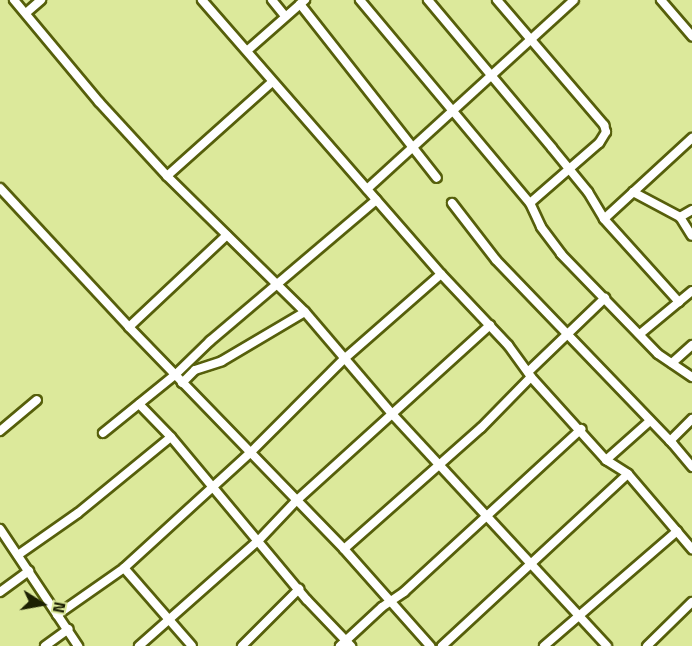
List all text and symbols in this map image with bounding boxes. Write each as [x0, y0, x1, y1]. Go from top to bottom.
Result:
north arrow [12, 574, 72, 634]
text: N [47, 600, 73, 615]

